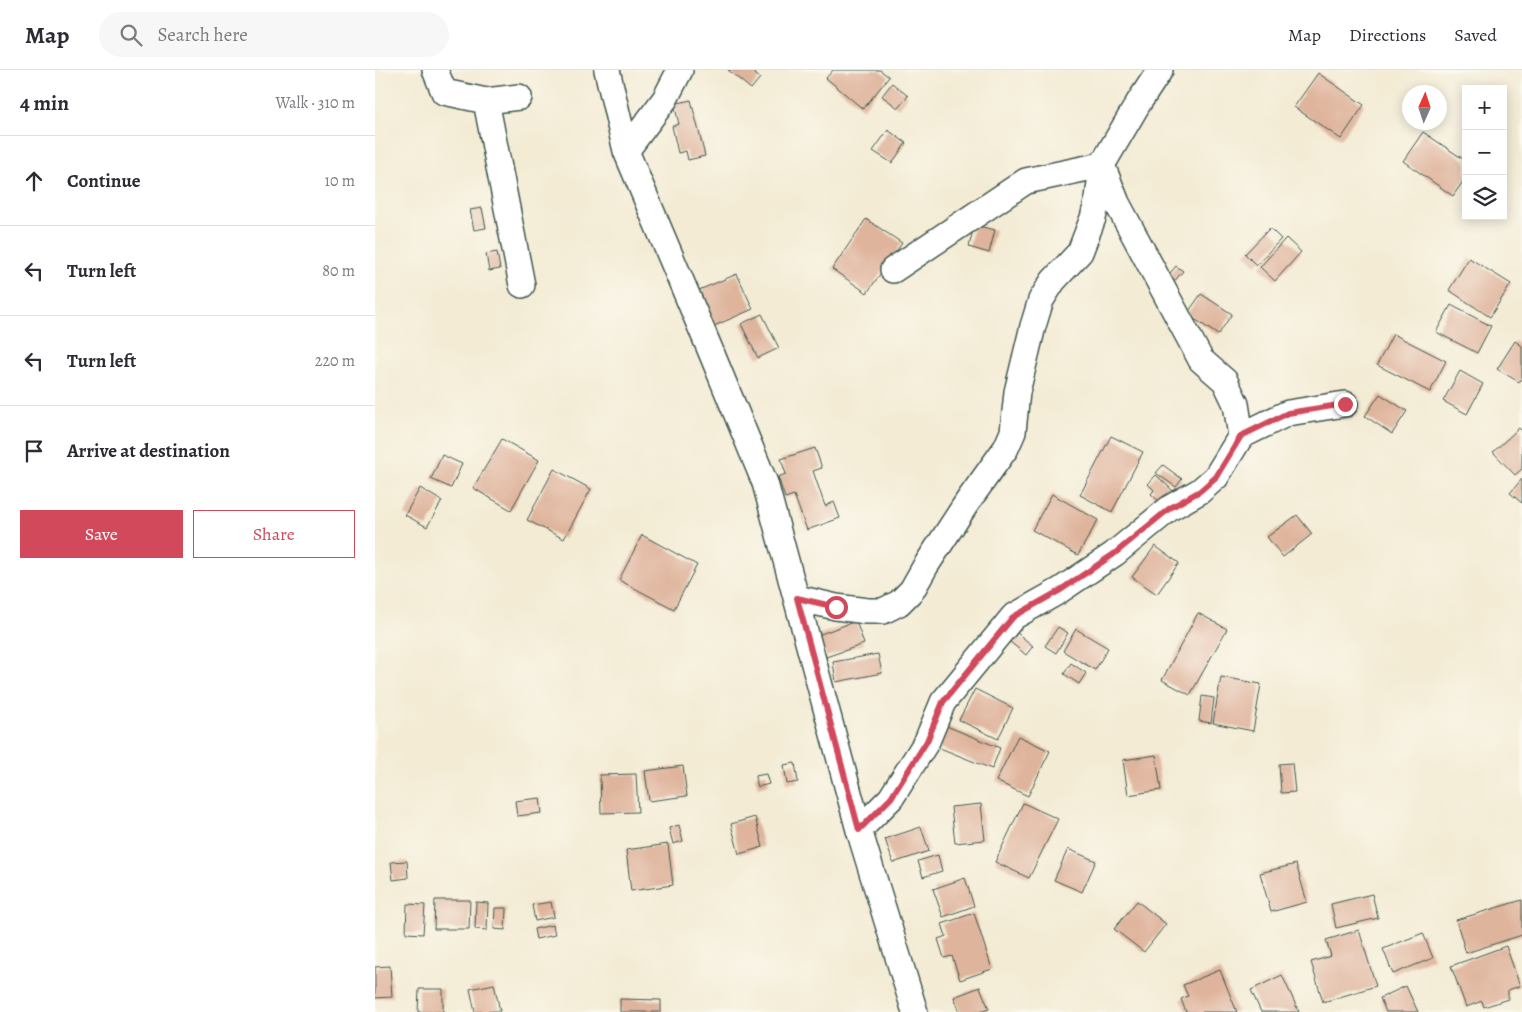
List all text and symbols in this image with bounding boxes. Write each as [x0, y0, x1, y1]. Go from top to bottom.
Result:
search box [99, 12, 449, 57]
text: Map [25, 19, 69, 51]
icon: search [117, 21, 145, 49]
text: Search here [157, 22, 248, 48]
text: Map [1288, 23, 1321, 47]
text: Directions [1349, 23, 1426, 47]
text: Saved [1454, 23, 1497, 47]
north arrow [1402, 85, 1447, 130]
map controls [1462, 85, 1507, 220]
button: + [1462, 85, 1507, 130]
text: 4 min [20, 89, 69, 117]
text: Walk · 310 m [275, 92, 355, 114]
button: − [1462, 130, 1507, 175]
icon: ahead [20, 167, 48, 195]
text: Continue [67, 168, 141, 194]
text: 10 m [325, 170, 355, 192]
button: layers [1462, 175, 1507, 220]
icon: left [20, 257, 48, 285]
text: Turn left [67, 258, 136, 284]
text: 80 m [322, 260, 355, 282]
icon: left [20, 347, 48, 375]
text: Turn left [67, 348, 136, 374]
text: 220 m [315, 350, 355, 372]
route end [1334, 393, 1357, 416]
icon: arrive [20, 437, 48, 465]
text: Arrive at destination [67, 438, 230, 464]
button: Save [20, 510, 183, 558]
button: Share [193, 510, 355, 558]
route start [825, 596, 848, 619]

